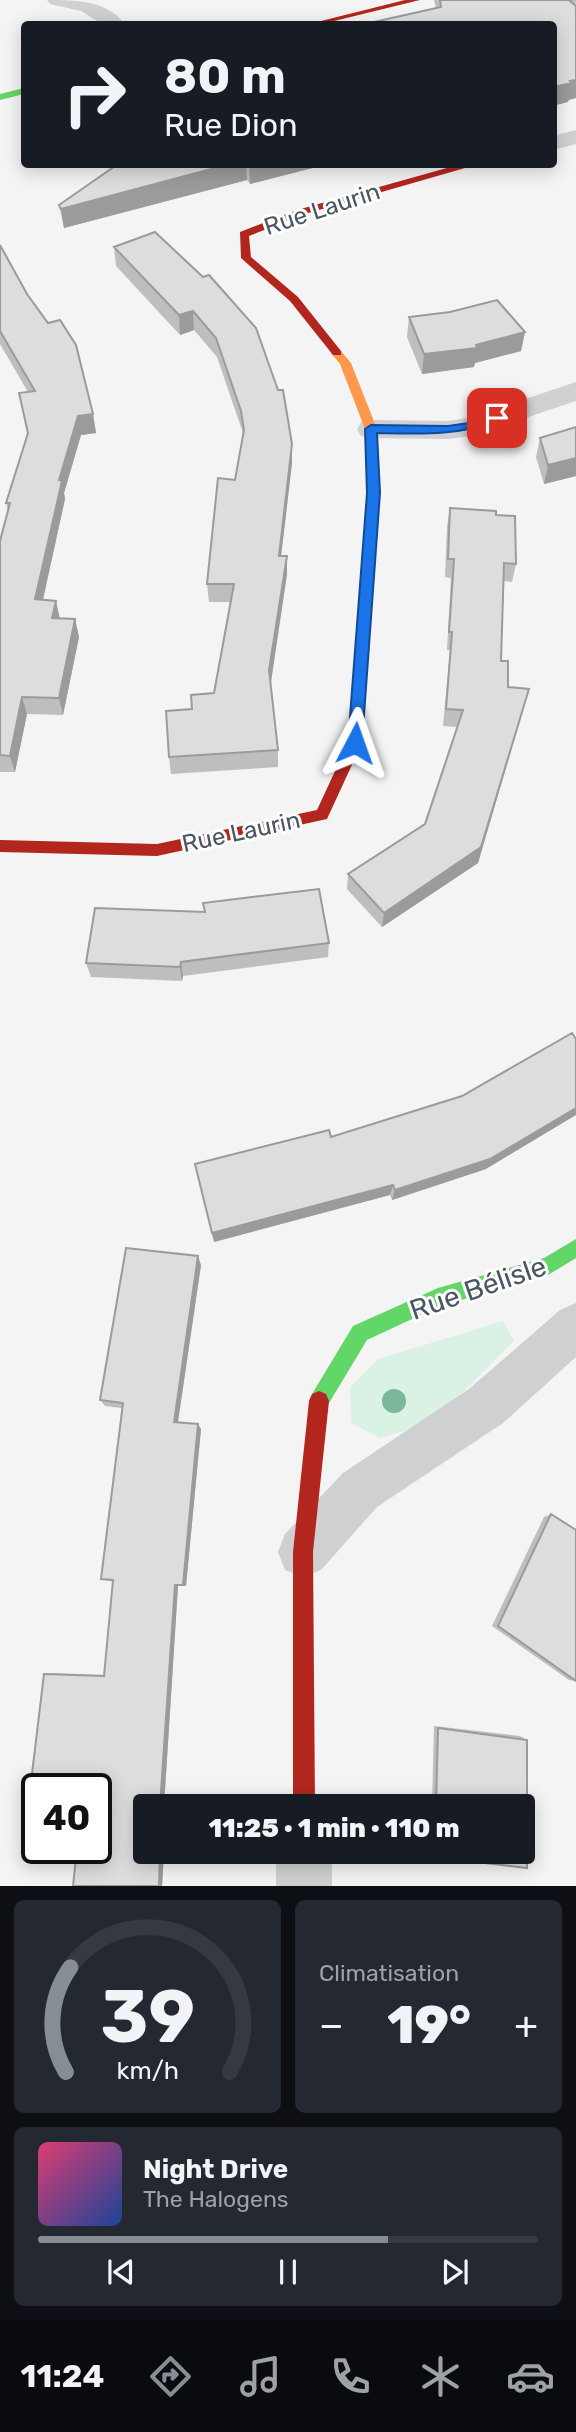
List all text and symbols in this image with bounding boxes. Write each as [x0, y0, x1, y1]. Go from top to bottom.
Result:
text: 80 m [164, 47, 286, 105]
icon: right [49, 49, 140, 140]
text: Rue Dion [164, 106, 298, 144]
street label: Rue Laurin [261, 177, 383, 241]
pin [467, 388, 527, 448]
icon: arrive [478, 399, 516, 437]
position arrow [318, 706, 392, 780]
street label: Rue Laurin [179, 806, 303, 858]
street label: Rue Bélisle [405, 1249, 551, 1327]
speed limit sign: 40 [21, 1773, 112, 1864]
text: 11:25 · 1 min · 110 m [208, 1813, 460, 1844]
text: Climatisation [319, 1959, 459, 1987]
text: 39 [100, 1975, 195, 2061]
text: 19° [387, 1994, 471, 2056]
text: − [319, 2002, 344, 2048]
text: + [514, 2002, 538, 2048]
text: km/h [116, 2056, 179, 2085]
text: Night Drive [143, 2154, 288, 2185]
text: The Halogens [143, 2185, 289, 2213]
icon: previous [102, 2253, 140, 2291]
icon: pause [269, 2253, 307, 2291]
icon: next [436, 2253, 474, 2291]
icon: directions [146, 2352, 195, 2401]
icon: music [236, 2352, 285, 2401]
icon: phone [326, 2352, 375, 2401]
icon: climate [416, 2352, 465, 2401]
icon: car [506, 2352, 555, 2401]
text: 11:24 [21, 2357, 104, 2395]

